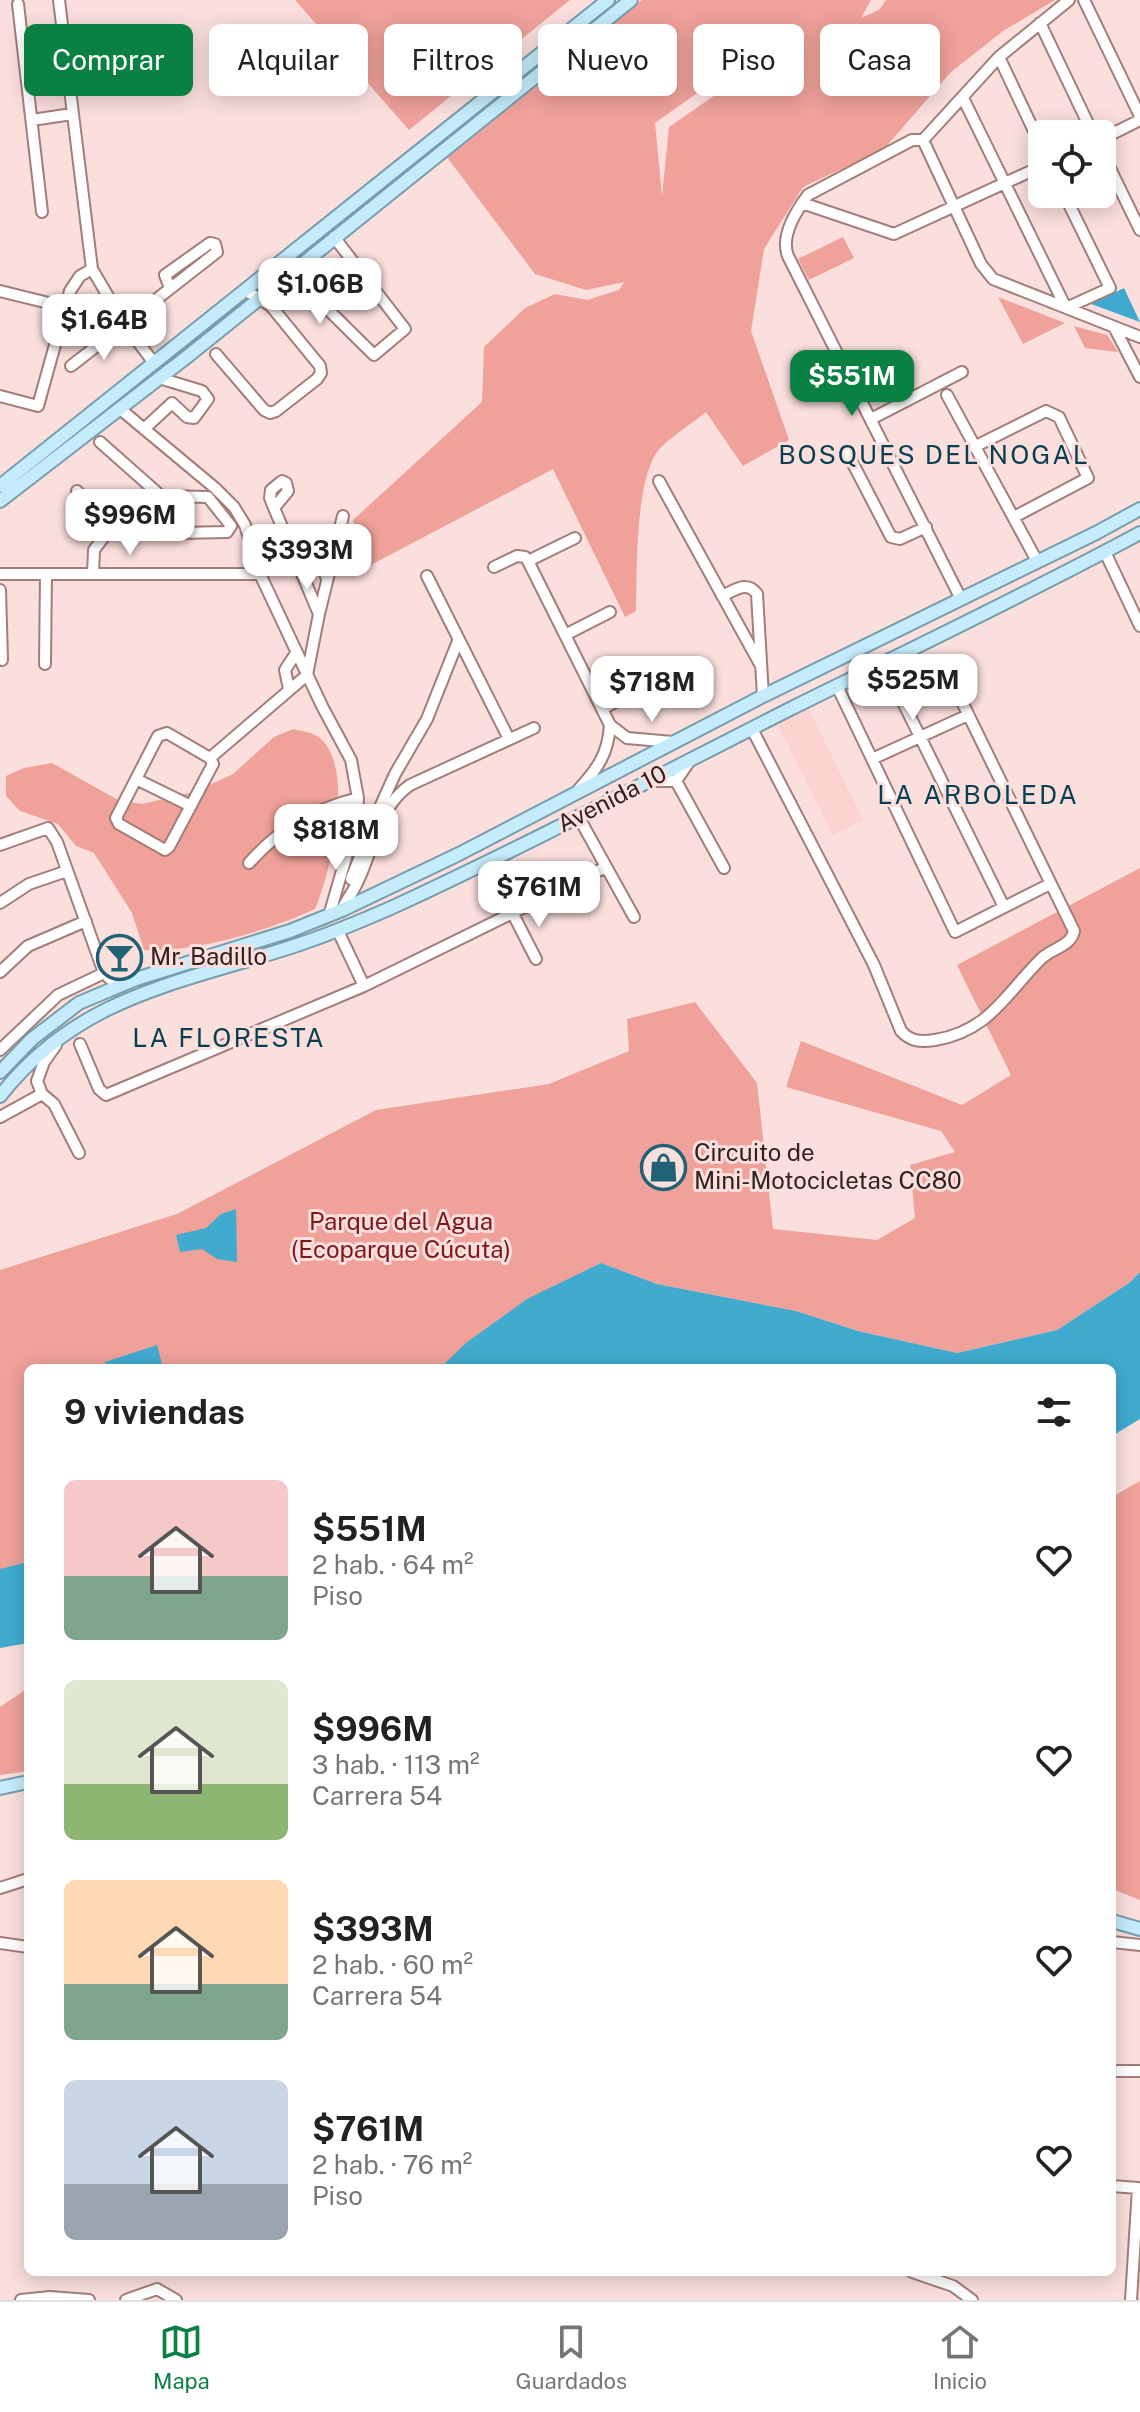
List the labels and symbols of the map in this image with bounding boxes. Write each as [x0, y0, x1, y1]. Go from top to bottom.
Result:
pin: $1.06B [255, 258, 385, 326]
pin: $1.64B [39, 294, 169, 362]
pin: $551M [796, 350, 908, 418]
district label: BOSQUES DEL NOGAL [778, 439, 1090, 470]
pin: $996M [74, 489, 186, 557]
pin: $393M [251, 524, 363, 592]
pin: $525M [857, 654, 969, 722]
pin: $718M [596, 656, 708, 724]
street label: Avenida 10 [552, 759, 671, 838]
district label: LA ARBOLEDA [877, 779, 1079, 810]
pin: $818M [280, 804, 392, 872]
pin: $761M [483, 861, 595, 929]
bar icon: Mr. Badillo [95, 933, 143, 981]
place label: Mr. Badillo [150, 942, 267, 970]
district label: LA FLORESTA [132, 1022, 326, 1053]
place label: Circuito de Mini-Motocicletas CC80 [694, 1138, 962, 1194]
shop icon: Circuito de Mini-Motocicletas CC80 [639, 1143, 687, 1191]
park label: Parque del Agua (Ecoparque Cúcuta) [291, 1207, 511, 1263]

